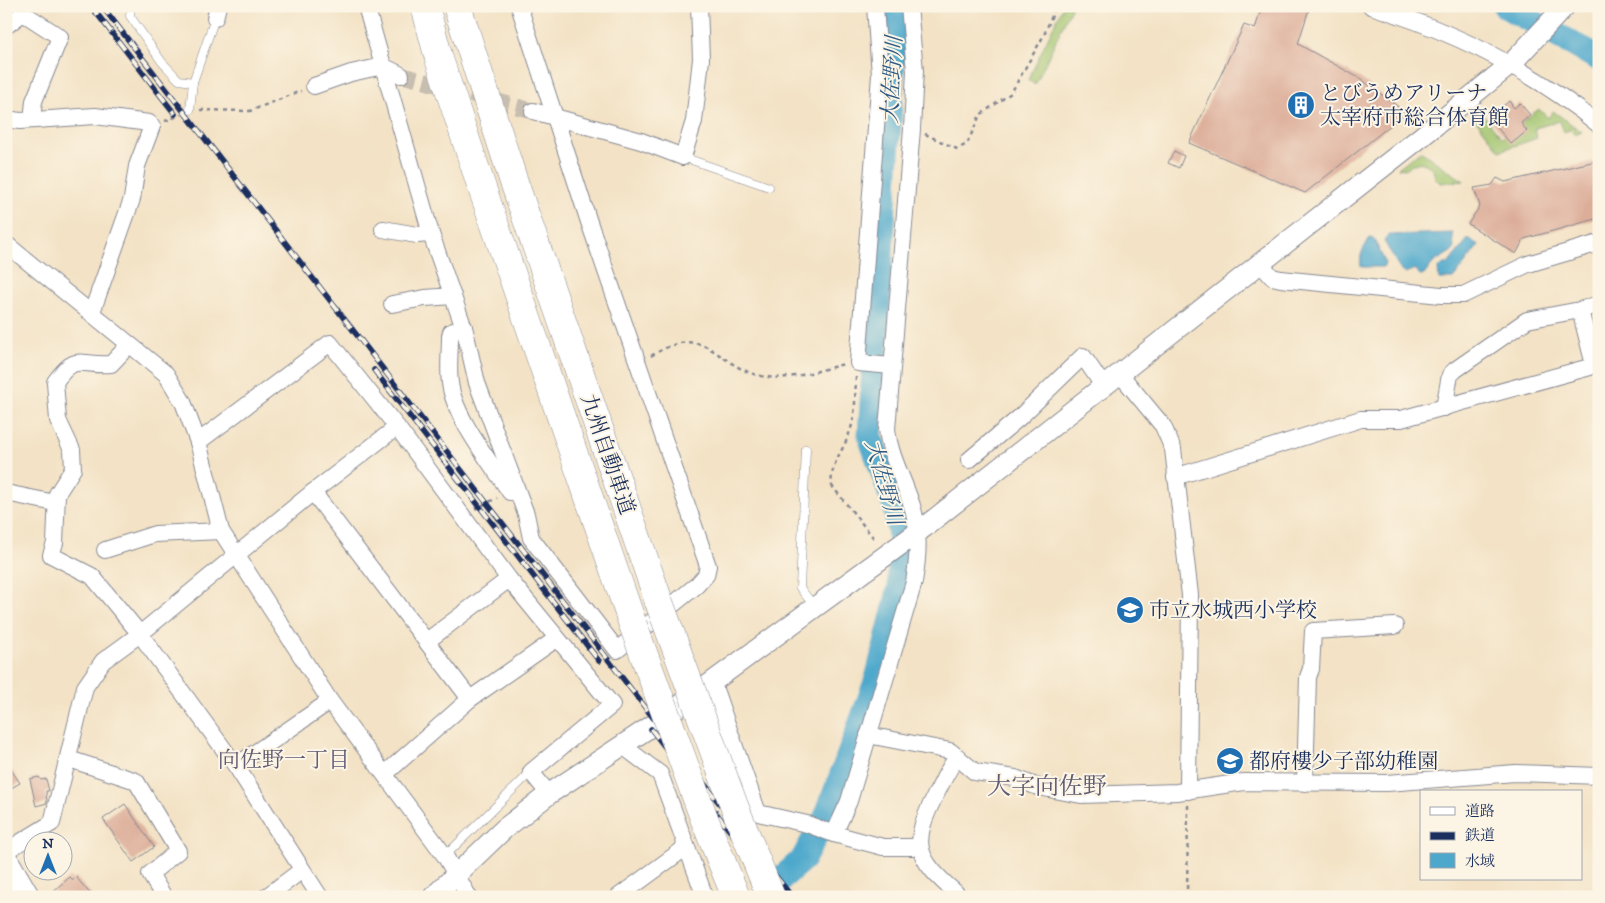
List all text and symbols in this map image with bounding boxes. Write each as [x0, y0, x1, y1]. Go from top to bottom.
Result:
water label: 大佐野川 [877, 33, 908, 125]
place label: とびうめアリーナ 太宰府市総合体育館 [1320, 81, 1509, 131]
building icon: とびうめアリーナ 太宰府市総合体育館 [1286, 90, 1316, 120]
street label: 九州自動車道 [574, 391, 640, 518]
water label: 大佐野川 [858, 436, 909, 530]
school or university icon: 市立水城西小学校 [1115, 595, 1145, 625]
place label: 市立水城西小学校 [1149, 598, 1317, 624]
school or university icon: 都府樓少子部幼稚園 [1215, 746, 1245, 776]
district label: 向佐野一丁目 [218, 747, 350, 774]
place label: 都府樓少子部幼稚園 [1249, 749, 1438, 775]
district label: 大字向佐野 [987, 772, 1107, 802]
legend [1420, 790, 1582, 880]
text: 道路 [1465, 802, 1495, 821]
text: 鉄道 [1465, 826, 1495, 845]
north arrow [22, 830, 72, 880]
text: N [42, 835, 54, 853]
text: 水域 [1465, 852, 1495, 871]

